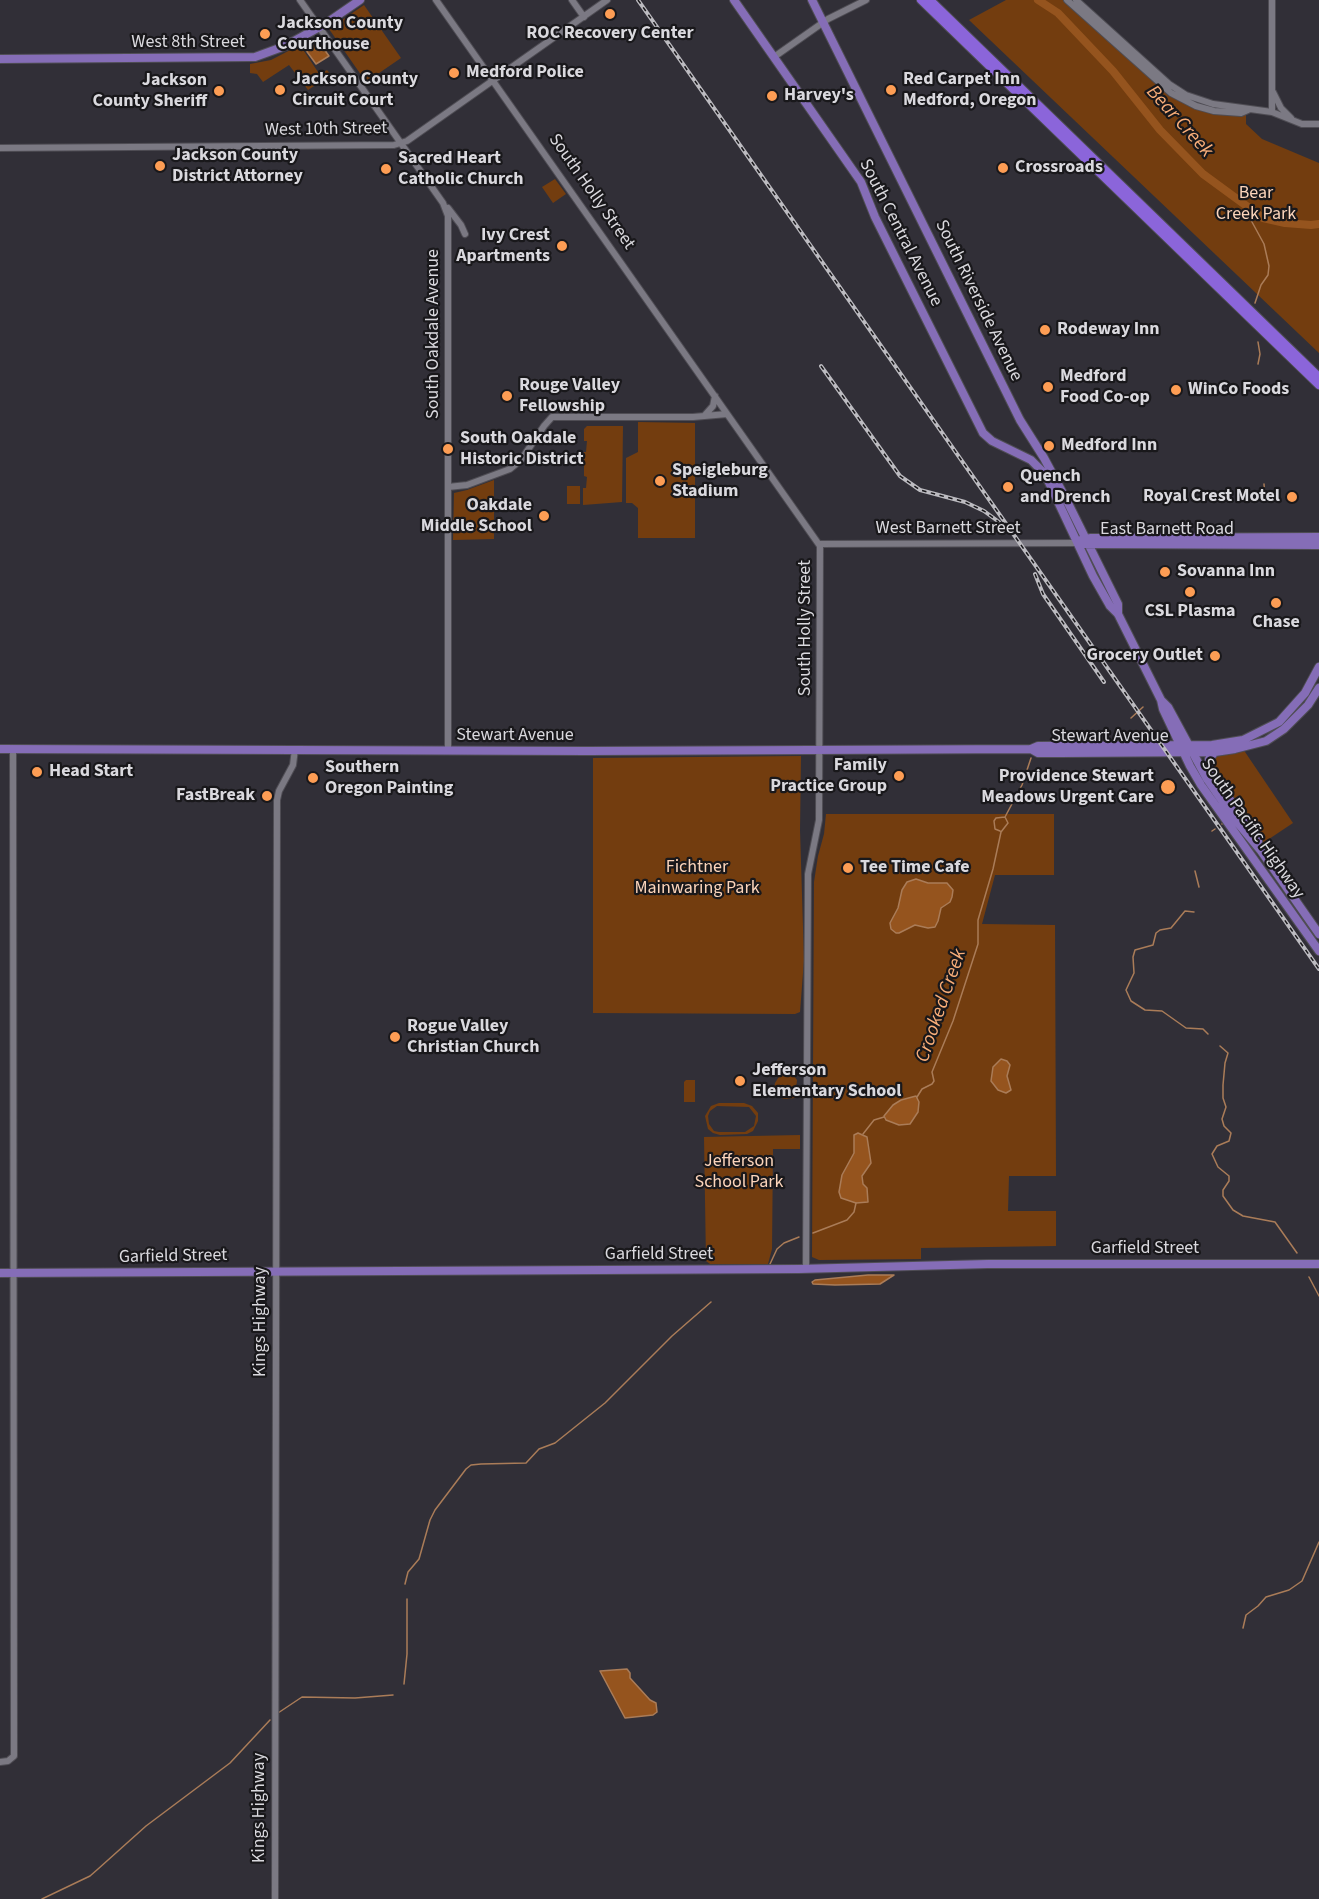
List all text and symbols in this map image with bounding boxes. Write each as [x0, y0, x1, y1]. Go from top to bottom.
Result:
marker: ROC Recovery Center [603, 7, 617, 21]
place label: Jackson County Courthouse [277, 13, 403, 56]
place label: ROC Recovery Center [526, 23, 694, 45]
marker: Jackson County Courthouse [258, 27, 272, 41]
street label: West 8th Street [131, 32, 245, 54]
place label: Medford Police [466, 62, 584, 84]
marker: Medford Police [447, 66, 461, 80]
place label: Jackson County Circuit Court [292, 69, 418, 112]
place label: Red Carpet Inn Medford, Oregon [903, 69, 1037, 112]
place label: Jackson County Sheriff [93, 70, 207, 112]
water label: Bear Creek [1140, 81, 1218, 163]
marker: Jackson County Circuit Court [273, 83, 287, 97]
marker: Red Carpet Inn Medford, Oregon [884, 83, 898, 97]
marker: Jackson County Sheriff [212, 84, 226, 98]
place label: Harvey's [784, 85, 854, 107]
marker: Harvey's [765, 89, 779, 103]
street label: West 10th Street [265, 118, 387, 142]
street label: South Holly Street [543, 130, 639, 254]
place label: Jackson County District Attorney [172, 145, 303, 188]
place label: Sacred Heart Catholic Church [398, 148, 524, 190]
street label: South Central Avenue [854, 156, 946, 310]
place label: Crossroads [1015, 157, 1103, 179]
marker: Jackson County District Attorney [153, 159, 167, 173]
marker: Crossroads [996, 161, 1010, 175]
marker: Sacred Heart Catholic Church [379, 162, 393, 176]
park label: Bear Creek Park [1216, 183, 1296, 226]
street label: South Riverside Avenue [930, 217, 1026, 385]
place label: Ivy Crest Apartments [456, 225, 550, 268]
marker: Ivy Crest Apartments [555, 239, 569, 253]
street label: South Oakdale Avenue [423, 249, 445, 419]
place label: Rodeway Inn [1057, 319, 1160, 341]
marker: Rodeway Inn [1038, 323, 1052, 337]
place label: Medford Food Co-op [1060, 366, 1150, 409]
place label: Rouge Valley Fellowship [519, 375, 620, 418]
place label: WinCo Foods [1188, 379, 1289, 401]
marker: Medford Food Co-op [1041, 380, 1055, 394]
marker: WinCo Foods [1169, 383, 1183, 397]
marker: Rouge Valley Fellowship [500, 389, 514, 403]
place label: South Oakdale Historic District [460, 428, 584, 470]
place label: Medford Inn [1061, 435, 1157, 457]
marker: Medford Inn [1042, 439, 1056, 453]
marker: South Oakdale Historic District [441, 442, 455, 456]
place label: Speigleburg Stadium [672, 460, 768, 502]
place label: Quench and Drench [1020, 466, 1110, 508]
marker: Speigleburg Stadium [653, 474, 667, 488]
marker: Quench and Drench [1001, 480, 1015, 494]
place label: Royal Crest Motel [1143, 486, 1280, 508]
marker: Royal Crest Motel [1285, 490, 1299, 504]
place label: Oakdale Middle School [421, 495, 532, 538]
marker: Oakdale Middle School [537, 509, 551, 523]
street label: West Barnett Street [876, 518, 1020, 540]
street label: East Barnett Road [1100, 519, 1234, 541]
street label: South Holly Street [795, 560, 817, 696]
place label: Sovanna Inn [1177, 561, 1275, 583]
marker: Sovanna Inn [1158, 565, 1172, 579]
marker: CSL Plasma [1183, 585, 1197, 599]
marker: Chase [1269, 596, 1283, 610]
place label: CSL Plasma [1144, 601, 1236, 623]
place label: Chase [1252, 612, 1300, 634]
place label: Grocery Outlet [1086, 645, 1203, 667]
marker: Grocery Outlet [1208, 649, 1222, 663]
street label: Stewart Avenue [456, 725, 574, 747]
street label: Stewart Avenue [1051, 726, 1169, 748]
place label: Family Practice Group [770, 755, 887, 798]
street label: South Pacific Highway [1195, 755, 1309, 903]
place label: Southern Oregon Painting [325, 757, 453, 800]
place label: Head Start [49, 761, 133, 783]
marker: Head Start [30, 765, 44, 779]
place label: Providence Stewart Meadows Urgent Care [981, 766, 1154, 808]
marker: Family Practice Group [892, 769, 906, 783]
marker: Southern Oregon Painting [306, 771, 320, 785]
marker: Providence Stewart Meadows Urgent Care [1159, 778, 1177, 796]
place label: FastBreak [176, 785, 255, 807]
marker: FastBreak [260, 789, 274, 803]
park label: Fichtner Mainwaring Park [634, 857, 760, 900]
place label: Tee Time Cafe [860, 857, 969, 879]
marker: Tee Time Cafe [841, 861, 855, 875]
water label: Crooked Creek [911, 946, 973, 1066]
place label: Rogue Valley Christian Church [407, 1016, 539, 1058]
marker: Rogue Valley Christian Church [388, 1030, 402, 1044]
place label: Jefferson Elementary School [752, 1060, 902, 1102]
marker: Jefferson Elementary School [733, 1074, 747, 1088]
park label: Jefferson School Park [695, 1151, 783, 1194]
street label: Garfield Street [1091, 1238, 1199, 1260]
street label: Garfield Street [605, 1244, 713, 1266]
street label: Garfield Street [119, 1245, 227, 1269]
street label: Kings Highway [250, 1267, 272, 1377]
street label: Kings Highway [249, 1753, 271, 1863]

